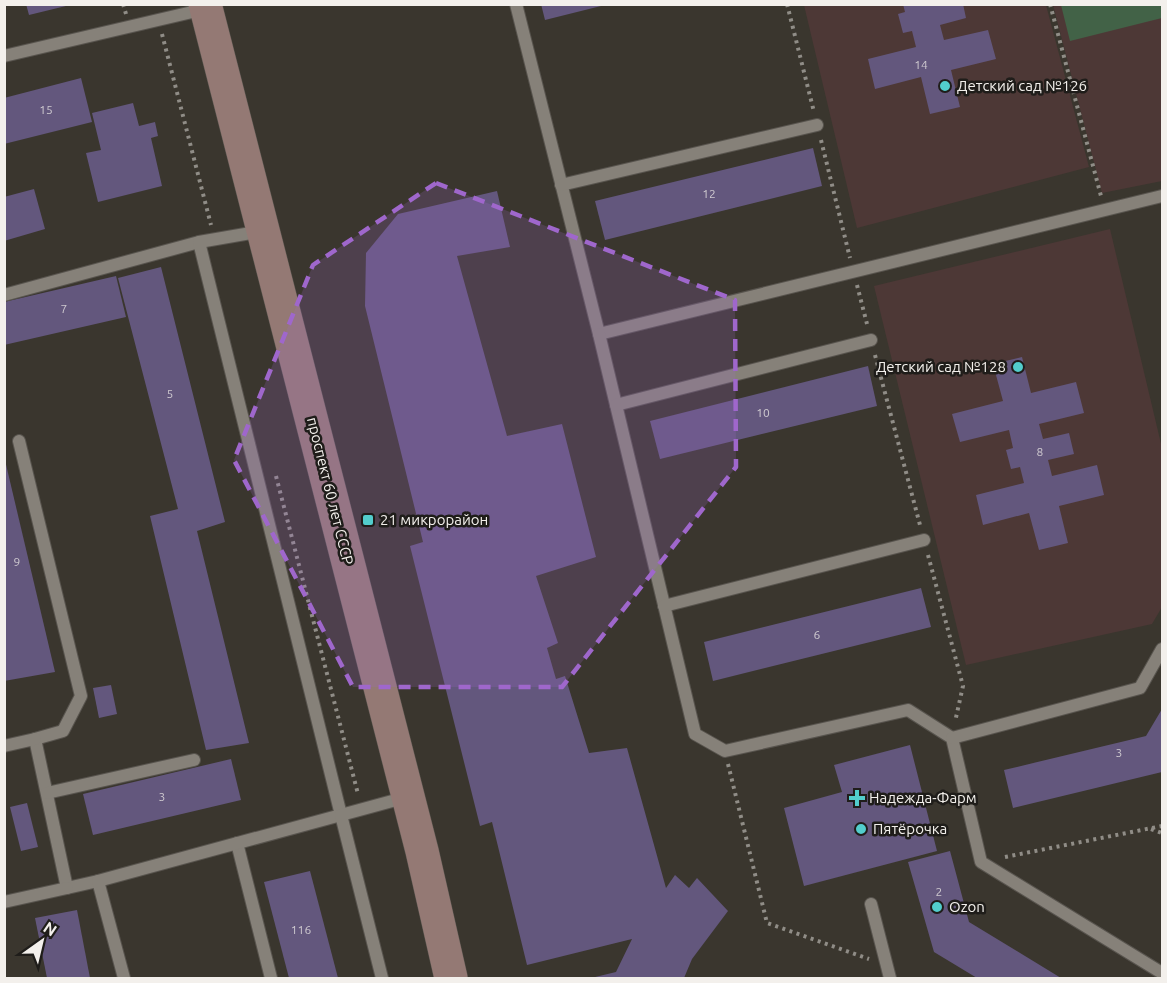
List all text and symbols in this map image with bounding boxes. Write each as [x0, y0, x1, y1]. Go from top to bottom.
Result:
house number: 14 [914, 58, 928, 71]
place label: Детский сад №126 [957, 77, 1087, 94]
marker: Детский сад №126 [938, 79, 952, 93]
house number: 15 [39, 103, 53, 116]
house number: 12 [702, 187, 716, 200]
house number: 7 [61, 302, 67, 315]
place label: Детский сад №128 [876, 358, 1006, 375]
marker: Детский сад №128 [1011, 360, 1025, 374]
house number: 5 [167, 387, 173, 400]
house number: 10 [756, 406, 770, 419]
street label: проспект 60 лет СССР [304, 415, 357, 567]
house number: 8 [1037, 445, 1044, 458]
place label: 21 микрорайон [380, 511, 488, 528]
marker: 21 микрорайон [361, 513, 375, 527]
house number: 9 [14, 555, 20, 568]
house number: 6 [814, 628, 821, 641]
house number: 3 [1116, 746, 1122, 759]
place label: Надежда-Фарм [869, 789, 977, 806]
house number: 3 [159, 790, 165, 803]
marker: Надежда-Фарм [850, 791, 864, 805]
place label: Пятёрочка [873, 820, 947, 837]
marker: Пятёрочка [854, 822, 868, 836]
house number: 2 [936, 885, 942, 898]
place label: Ozon [949, 898, 985, 915]
marker: Ozon [930, 900, 944, 914]
north arrow [12, 911, 72, 971]
text: N [40, 918, 60, 939]
house number: 116 [291, 923, 311, 936]

